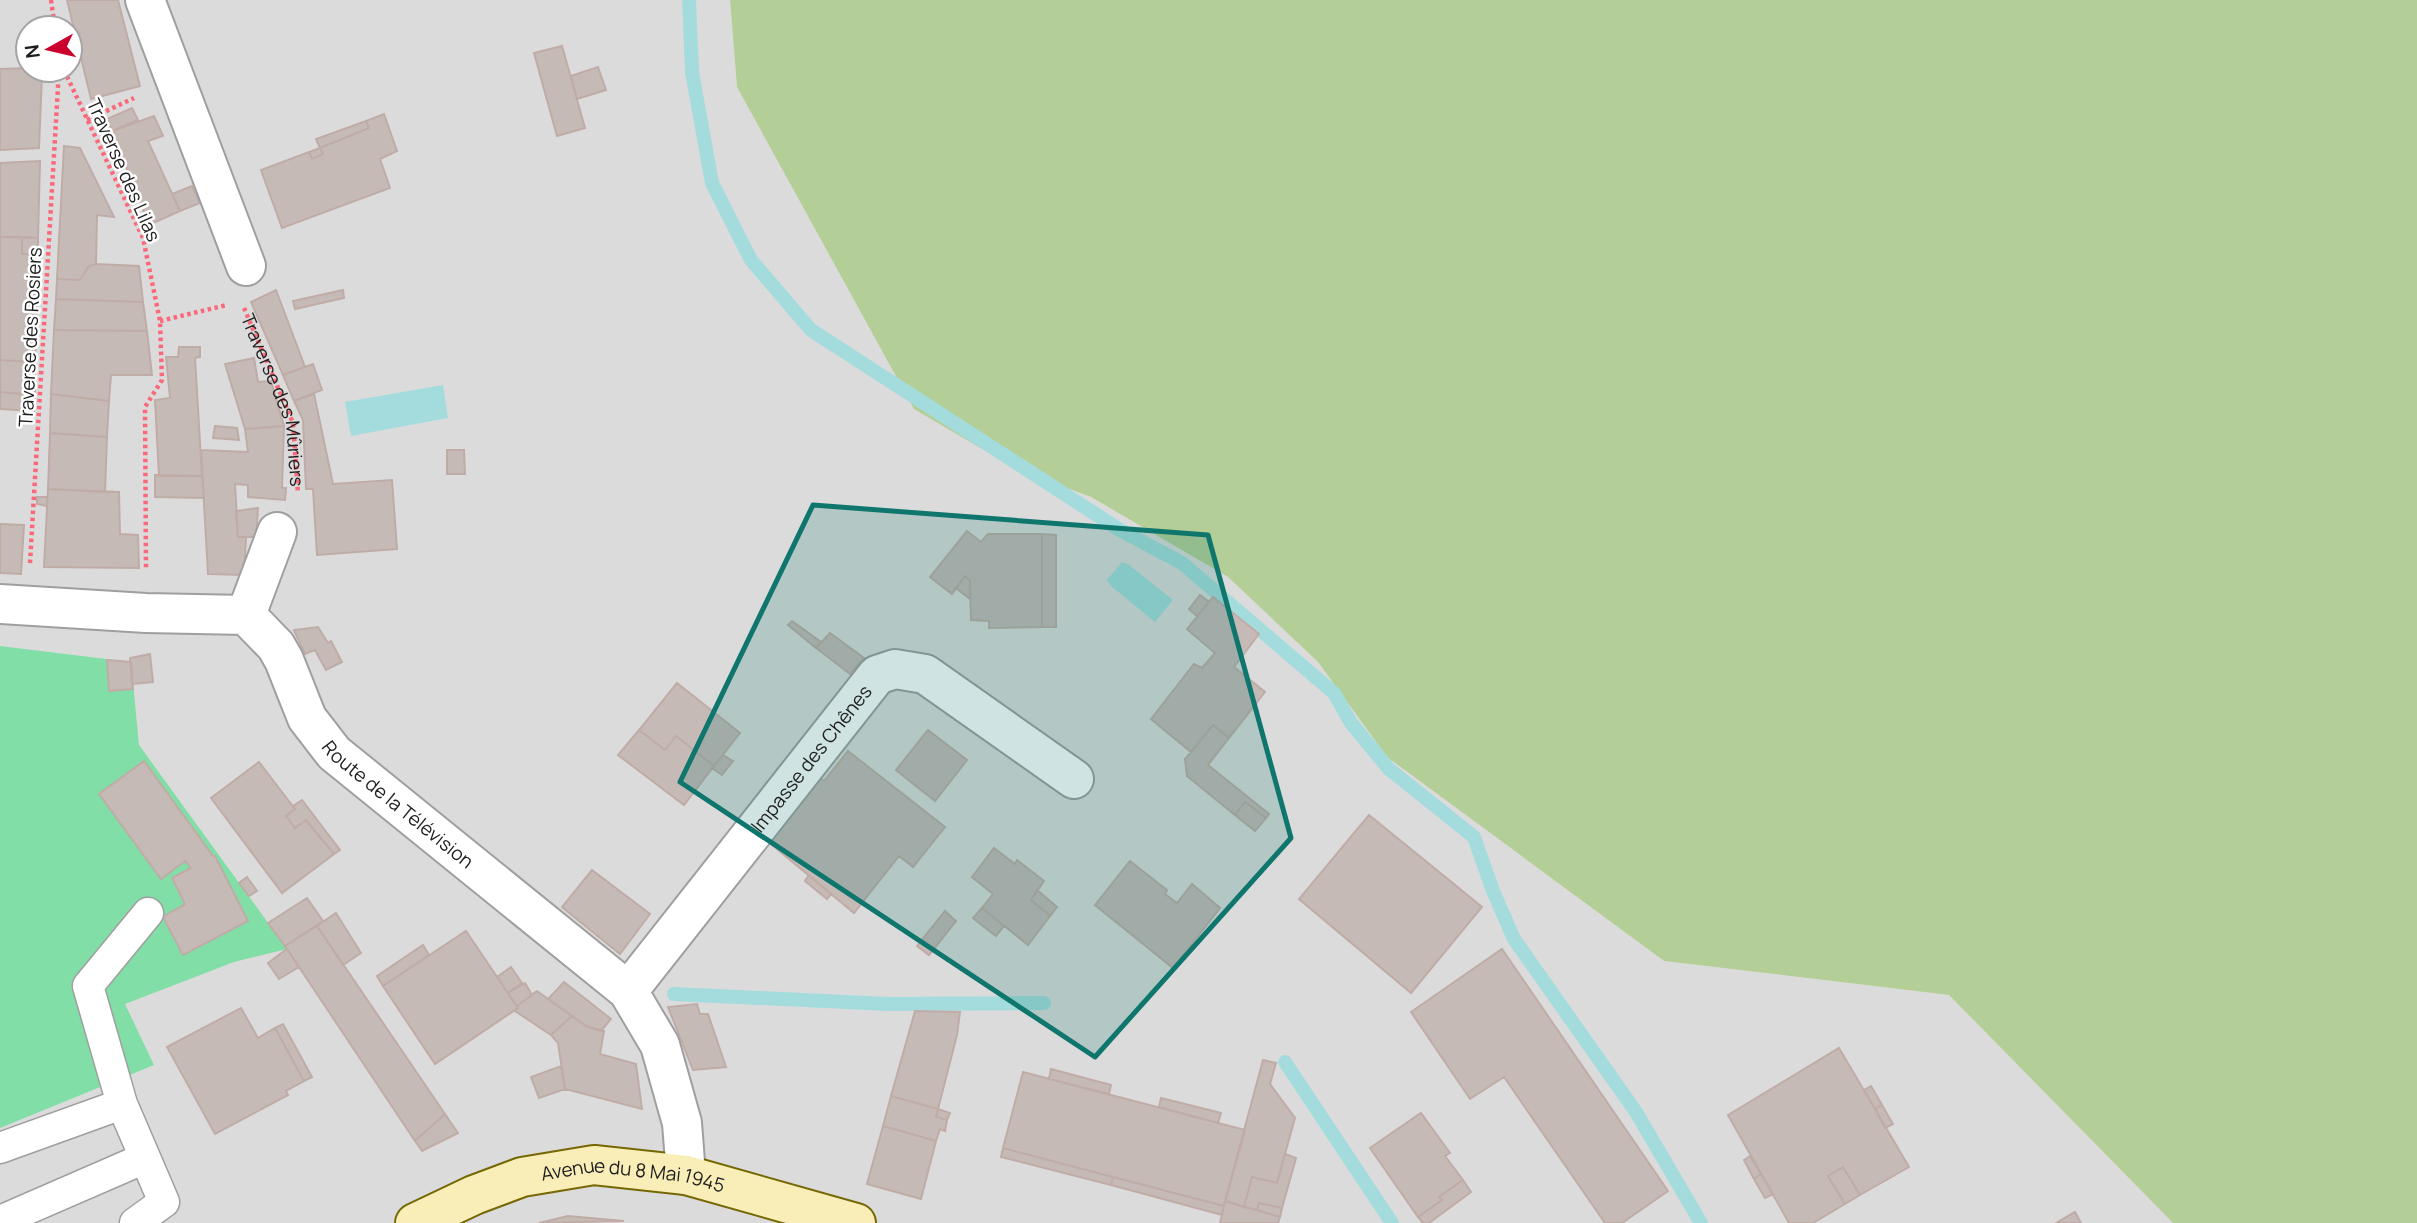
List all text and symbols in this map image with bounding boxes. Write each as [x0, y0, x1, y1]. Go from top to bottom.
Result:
north arrow [14, 14, 84, 84]
text: N [18, 43, 46, 60]
street label: Traverse des Lilas [81, 94, 167, 246]
street label: Traverse des Rosiers [12, 246, 48, 428]
street label: Traverse des Mûriers [235, 310, 310, 487]
street label: Impasse des Chênes [745, 679, 878, 838]
street label: Route de la Télévision [316, 735, 479, 874]
street label: Avenue du 8 Mai 1945 [539, 1152, 728, 1198]

